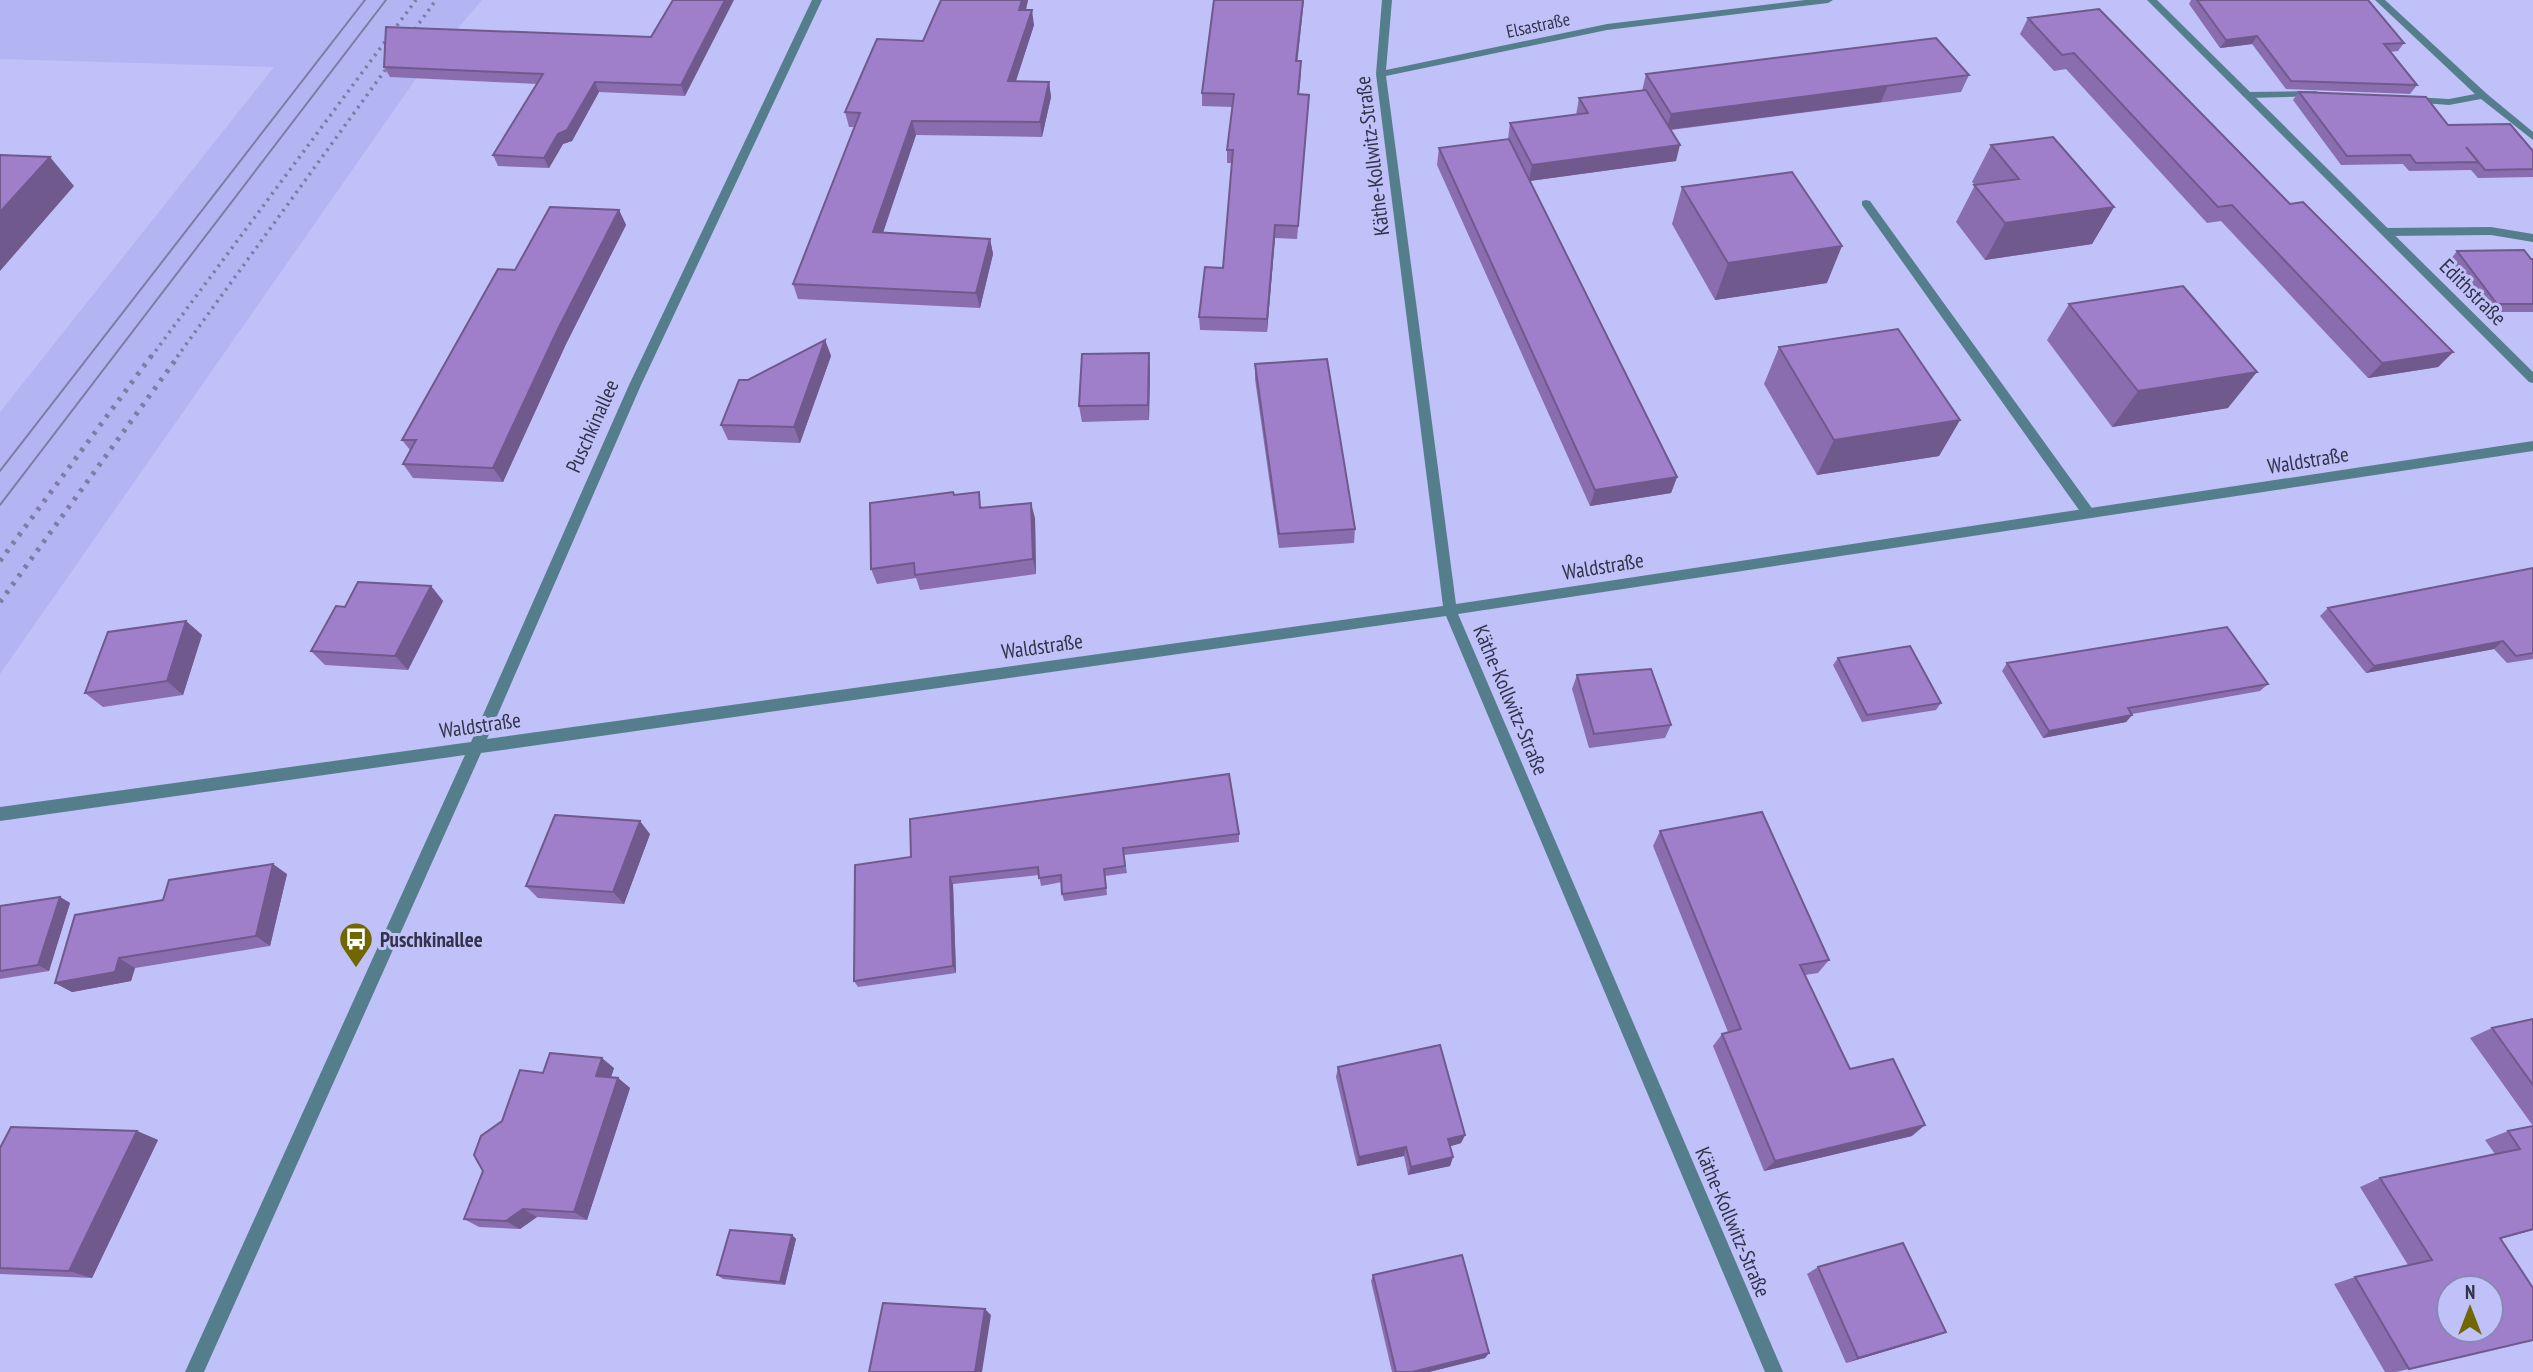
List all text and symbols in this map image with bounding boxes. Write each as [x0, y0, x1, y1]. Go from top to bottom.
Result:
street label: Elsastraße [1504, 7, 1572, 43]
street label: Käthe-Kollwitz-Straße [1349, 75, 1395, 237]
street label: Edithstraße [2434, 253, 2512, 331]
street label: Puschkinallee [560, 375, 624, 477]
street label: Waldstraße [2266, 440, 2350, 480]
street label: Waldstraße [1561, 546, 1645, 586]
street label: Käthe-Kollwitz-Straße [1467, 621, 1555, 779]
street label: Waldstraße [1000, 627, 1084, 665]
street label: Waldstraße [438, 706, 522, 744]
bus stop icon: Puschkinallee [337, 920, 375, 969]
place label: Puschkinallee [380, 926, 483, 953]
street label: Käthe-Kollwitz-Straße [1689, 1143, 1777, 1301]
north arrow [2435, 1274, 2505, 1344]
text: N [2465, 1280, 2475, 1304]

